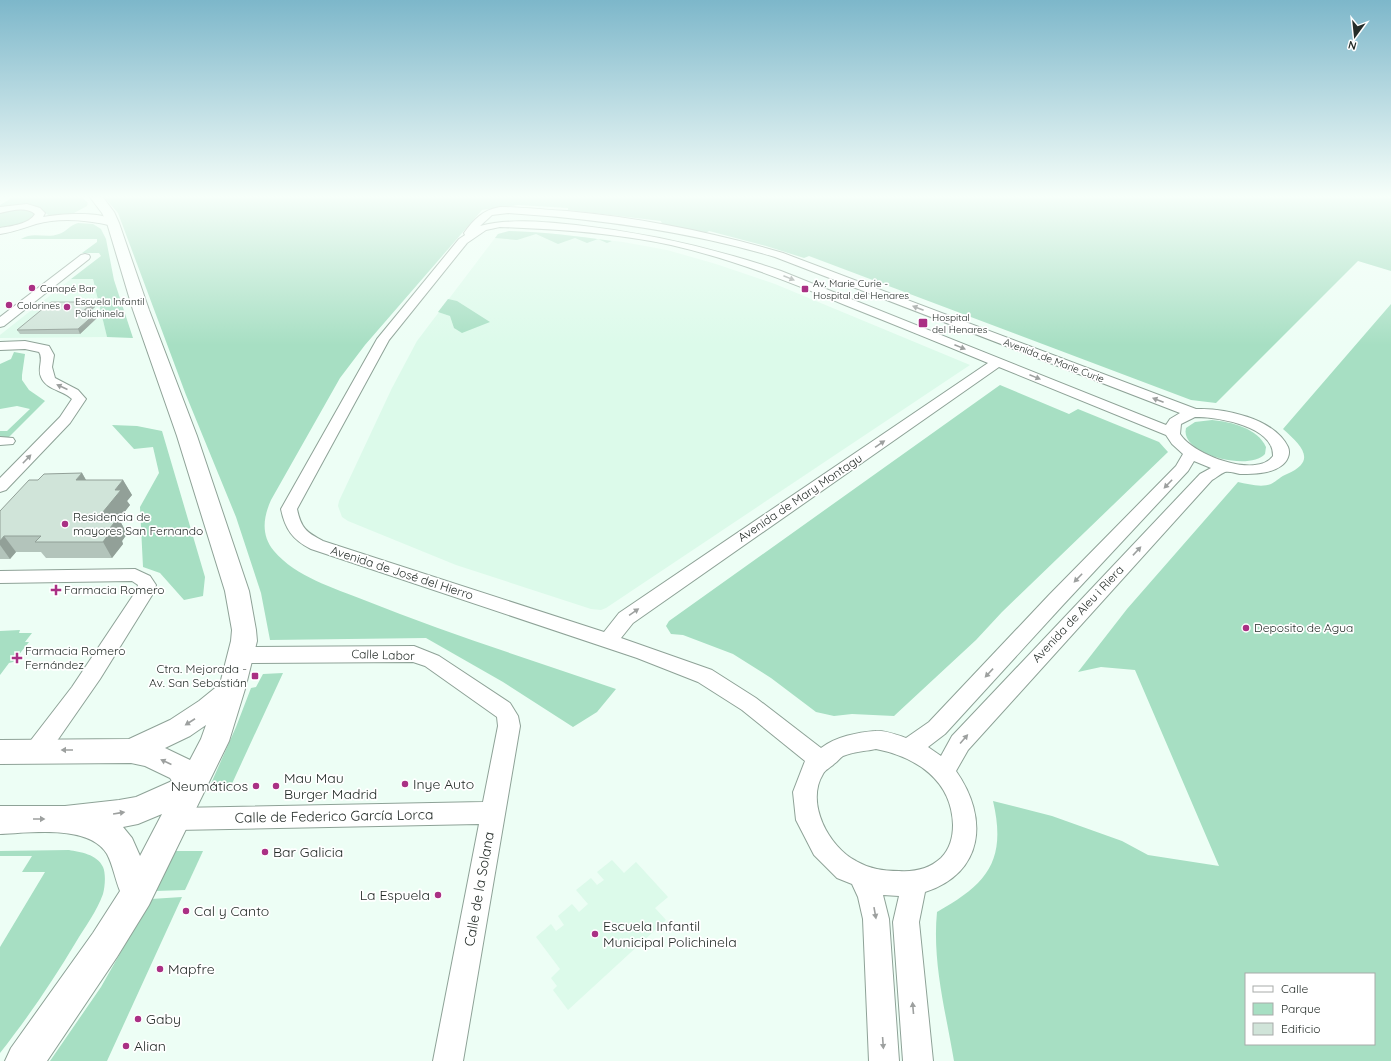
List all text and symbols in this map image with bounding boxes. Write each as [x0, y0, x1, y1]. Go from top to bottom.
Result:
north arrow [1335, 16, 1375, 56]
text: N [1347, 38, 1358, 53]
one-way arrow [783, 275, 795, 281]
place label: Av. Marie Curie - Hospital del Henares [813, 277, 909, 302]
place label: Canapé Bar [40, 282, 95, 295]
marker: Canapé Bar [27, 283, 37, 293]
marker: Av. Marie Curie - Hospital del Henares [800, 284, 810, 294]
place label: Escuela Infantil Polichinela [75, 295, 145, 320]
place label: Colorines [17, 299, 60, 312]
marker: Colorines [4, 300, 14, 310]
marker: Escuela Infantil Polichinela [62, 302, 72, 312]
one-way arrow [912, 305, 924, 311]
place label: Hospital del Henares [932, 311, 988, 336]
marker: Hospital del Henares [917, 317, 929, 329]
street label: Avenida de Marie Curie [1002, 335, 1106, 386]
one-way arrow [955, 344, 967, 350]
one-way arrow [1029, 374, 1041, 380]
one-way arrow [56, 384, 67, 390]
one-way arrow [1151, 396, 1163, 402]
one-way arrow [874, 440, 885, 448]
street label: Avenida de Mary Montagu [735, 450, 865, 545]
one-way arrow [22, 454, 32, 464]
one-way arrow [1163, 479, 1173, 489]
place label: Residencia de mayores San Fernando [73, 509, 203, 538]
marker: Residencia de mayores San Fernando [60, 519, 70, 529]
street label: Avenida de José del Hierro [329, 542, 475, 603]
one-way arrow [1132, 546, 1142, 556]
street label: Avenida de Aleu i Riera [1029, 562, 1127, 665]
one-way arrow [1073, 573, 1083, 583]
place label: Farmacia Romero [64, 582, 165, 597]
marker: Farmacia Romero [51, 585, 61, 595]
one-way arrow [628, 609, 640, 616]
place label: Deposito de Agua [1254, 620, 1353, 635]
marker: Deposito de Agua [1241, 623, 1251, 633]
place label: Farmacia Romero Fernández [25, 643, 126, 672]
street label: Calle Labor [351, 646, 415, 663]
marker: Farmacia Romero Fernández [12, 653, 22, 663]
place label: Ctra. Mejorada - Av. San Sebastián [149, 661, 247, 690]
one-way arrow [985, 668, 994, 677]
marker: Ctra. Mejorada - Av. San Sebastián [250, 671, 260, 681]
one-way arrow [184, 718, 196, 725]
one-way arrow [960, 734, 969, 745]
one-way arrow [60, 747, 73, 753]
one-way arrow [160, 758, 172, 765]
place label: Mau Mau Burger Madrid [284, 769, 377, 803]
place label: Inye Auto [413, 775, 474, 793]
place label: Neumáticos [171, 777, 248, 795]
marker: Inye Auto [400, 779, 410, 789]
marker: Neumáticos [251, 781, 261, 791]
marker: Mau Mau Burger Madrid [271, 781, 281, 791]
street label: Calle de Federico García Lorca [235, 805, 433, 827]
one-way arrow [113, 810, 125, 816]
one-way arrow [33, 816, 46, 822]
street label: Calle de la Solana [460, 830, 498, 948]
place label: Bar Galicia [273, 843, 343, 861]
marker: Bar Galicia [260, 847, 270, 857]
place label: La Espuela [360, 886, 430, 904]
marker: La Espuela [433, 890, 443, 900]
place label: Cal y Canto [194, 902, 269, 920]
marker: Cal y Canto [181, 906, 191, 916]
one-way arrow [872, 907, 878, 920]
place label: Escuela Infantil Municipal Polichinela [603, 917, 737, 951]
marker: Escuela Infantil Municipal Polichinela [590, 929, 600, 939]
place label: Mapfre [168, 960, 215, 978]
marker: Mapfre [155, 964, 165, 974]
legend [1245, 973, 1375, 1045]
text: Calle [1281, 981, 1309, 996]
text: Parque [1281, 1001, 1321, 1016]
one-way arrow [910, 1002, 917, 1014]
place label: Gaby [146, 1010, 181, 1028]
marker: Gaby [133, 1014, 143, 1024]
text: Edificio [1281, 1021, 1321, 1036]
place label: Alian [134, 1037, 166, 1055]
one-way arrow [880, 1037, 887, 1049]
marker: Alian [121, 1041, 131, 1051]

